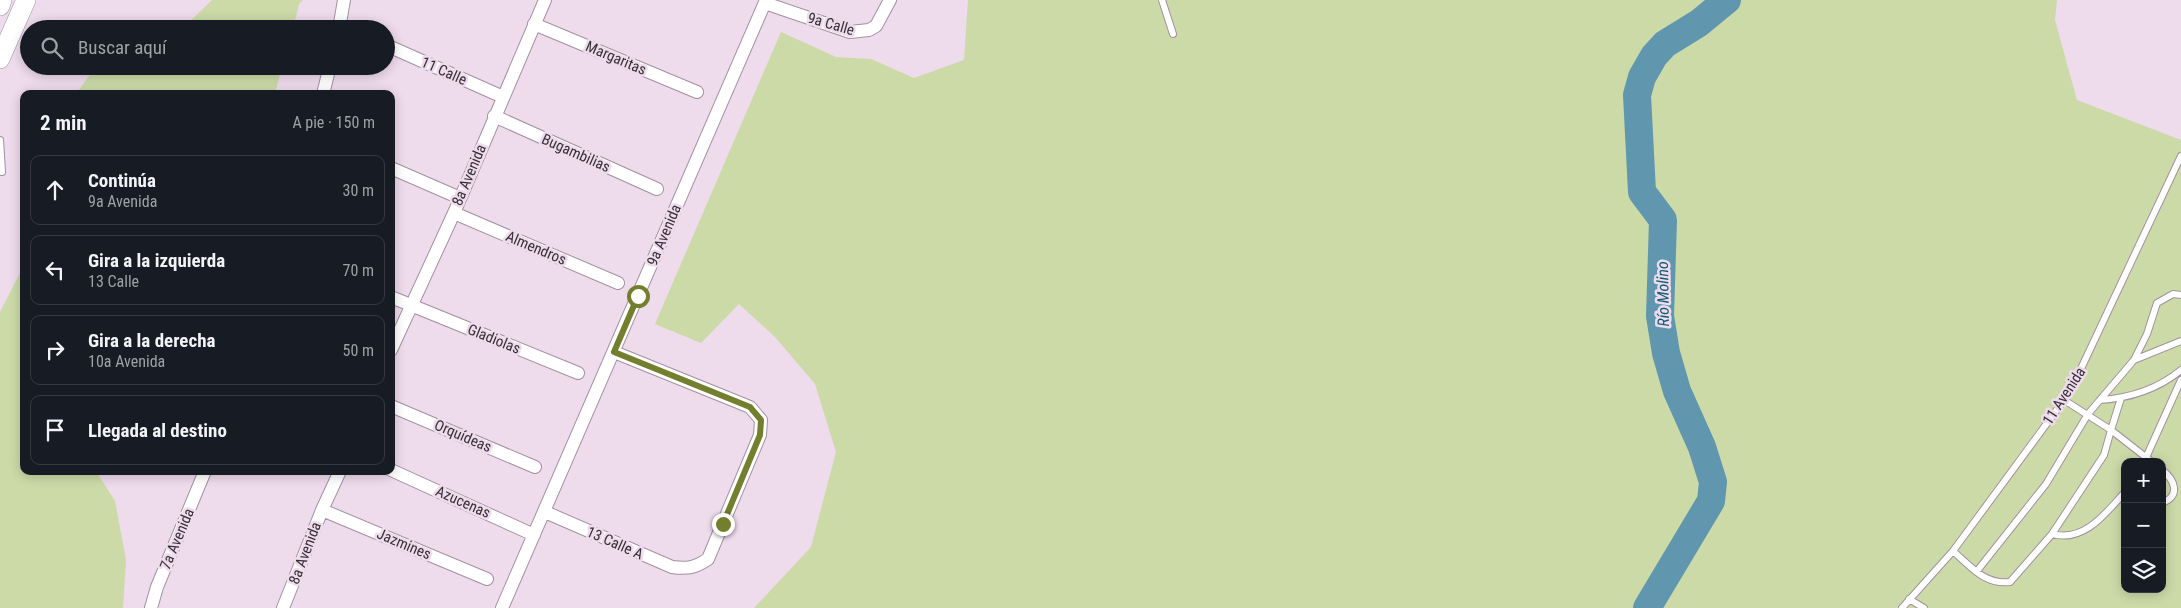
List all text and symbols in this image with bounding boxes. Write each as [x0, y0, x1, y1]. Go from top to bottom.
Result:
street label: 9a Calle [806, 9, 856, 39]
search box [20, 20, 395, 75]
icon: search [38, 34, 66, 62]
text: Buscar aquí [78, 36, 167, 59]
street label: Margaritas [583, 37, 649, 79]
street label: 11 Calle [418, 53, 470, 89]
text: 2 min [40, 111, 87, 135]
text: A pie · 150 m [292, 113, 375, 132]
street label: Bugambilias [539, 130, 613, 176]
street label: 8a Avenida [448, 142, 490, 208]
text: Continúa [88, 169, 156, 192]
icon: ahead [41, 176, 69, 204]
text: 30 m [342, 181, 374, 200]
text: 9a Avenida [88, 192, 157, 211]
street label: 9a Avenida [643, 202, 685, 268]
street label: Almendros [503, 227, 569, 269]
text: Gira a la izquierda [88, 249, 225, 272]
icon: left [41, 256, 69, 284]
text: 70 m [342, 261, 374, 280]
water label: Río Molino [1653, 261, 1673, 327]
text: 13 Calle [88, 272, 139, 291]
route start [627, 285, 650, 308]
street label: Gladiolas [465, 320, 523, 358]
text: Gira a la derecha [88, 329, 215, 352]
icon: right [41, 336, 69, 364]
text: 50 m [342, 341, 374, 360]
text: 10a Avenida [88, 352, 165, 371]
street label: 11 Avenida [2039, 364, 2089, 428]
icon: arrive [41, 416, 69, 444]
street label: Orquídeas [432, 416, 494, 456]
text: Llegada al destino [88, 419, 227, 442]
map controls [2121, 458, 2166, 593]
button: + [2121, 458, 2166, 503]
street label: Azucenas [433, 482, 493, 522]
button: − [2121, 503, 2166, 548]
street label: 7a Avenida [156, 506, 198, 572]
route end [712, 513, 735, 536]
street label: 8a Avenida [285, 519, 325, 587]
street label: 13 Calle A [584, 523, 646, 564]
street label: Jazmines [374, 525, 434, 563]
button: layers [2121, 548, 2166, 593]

